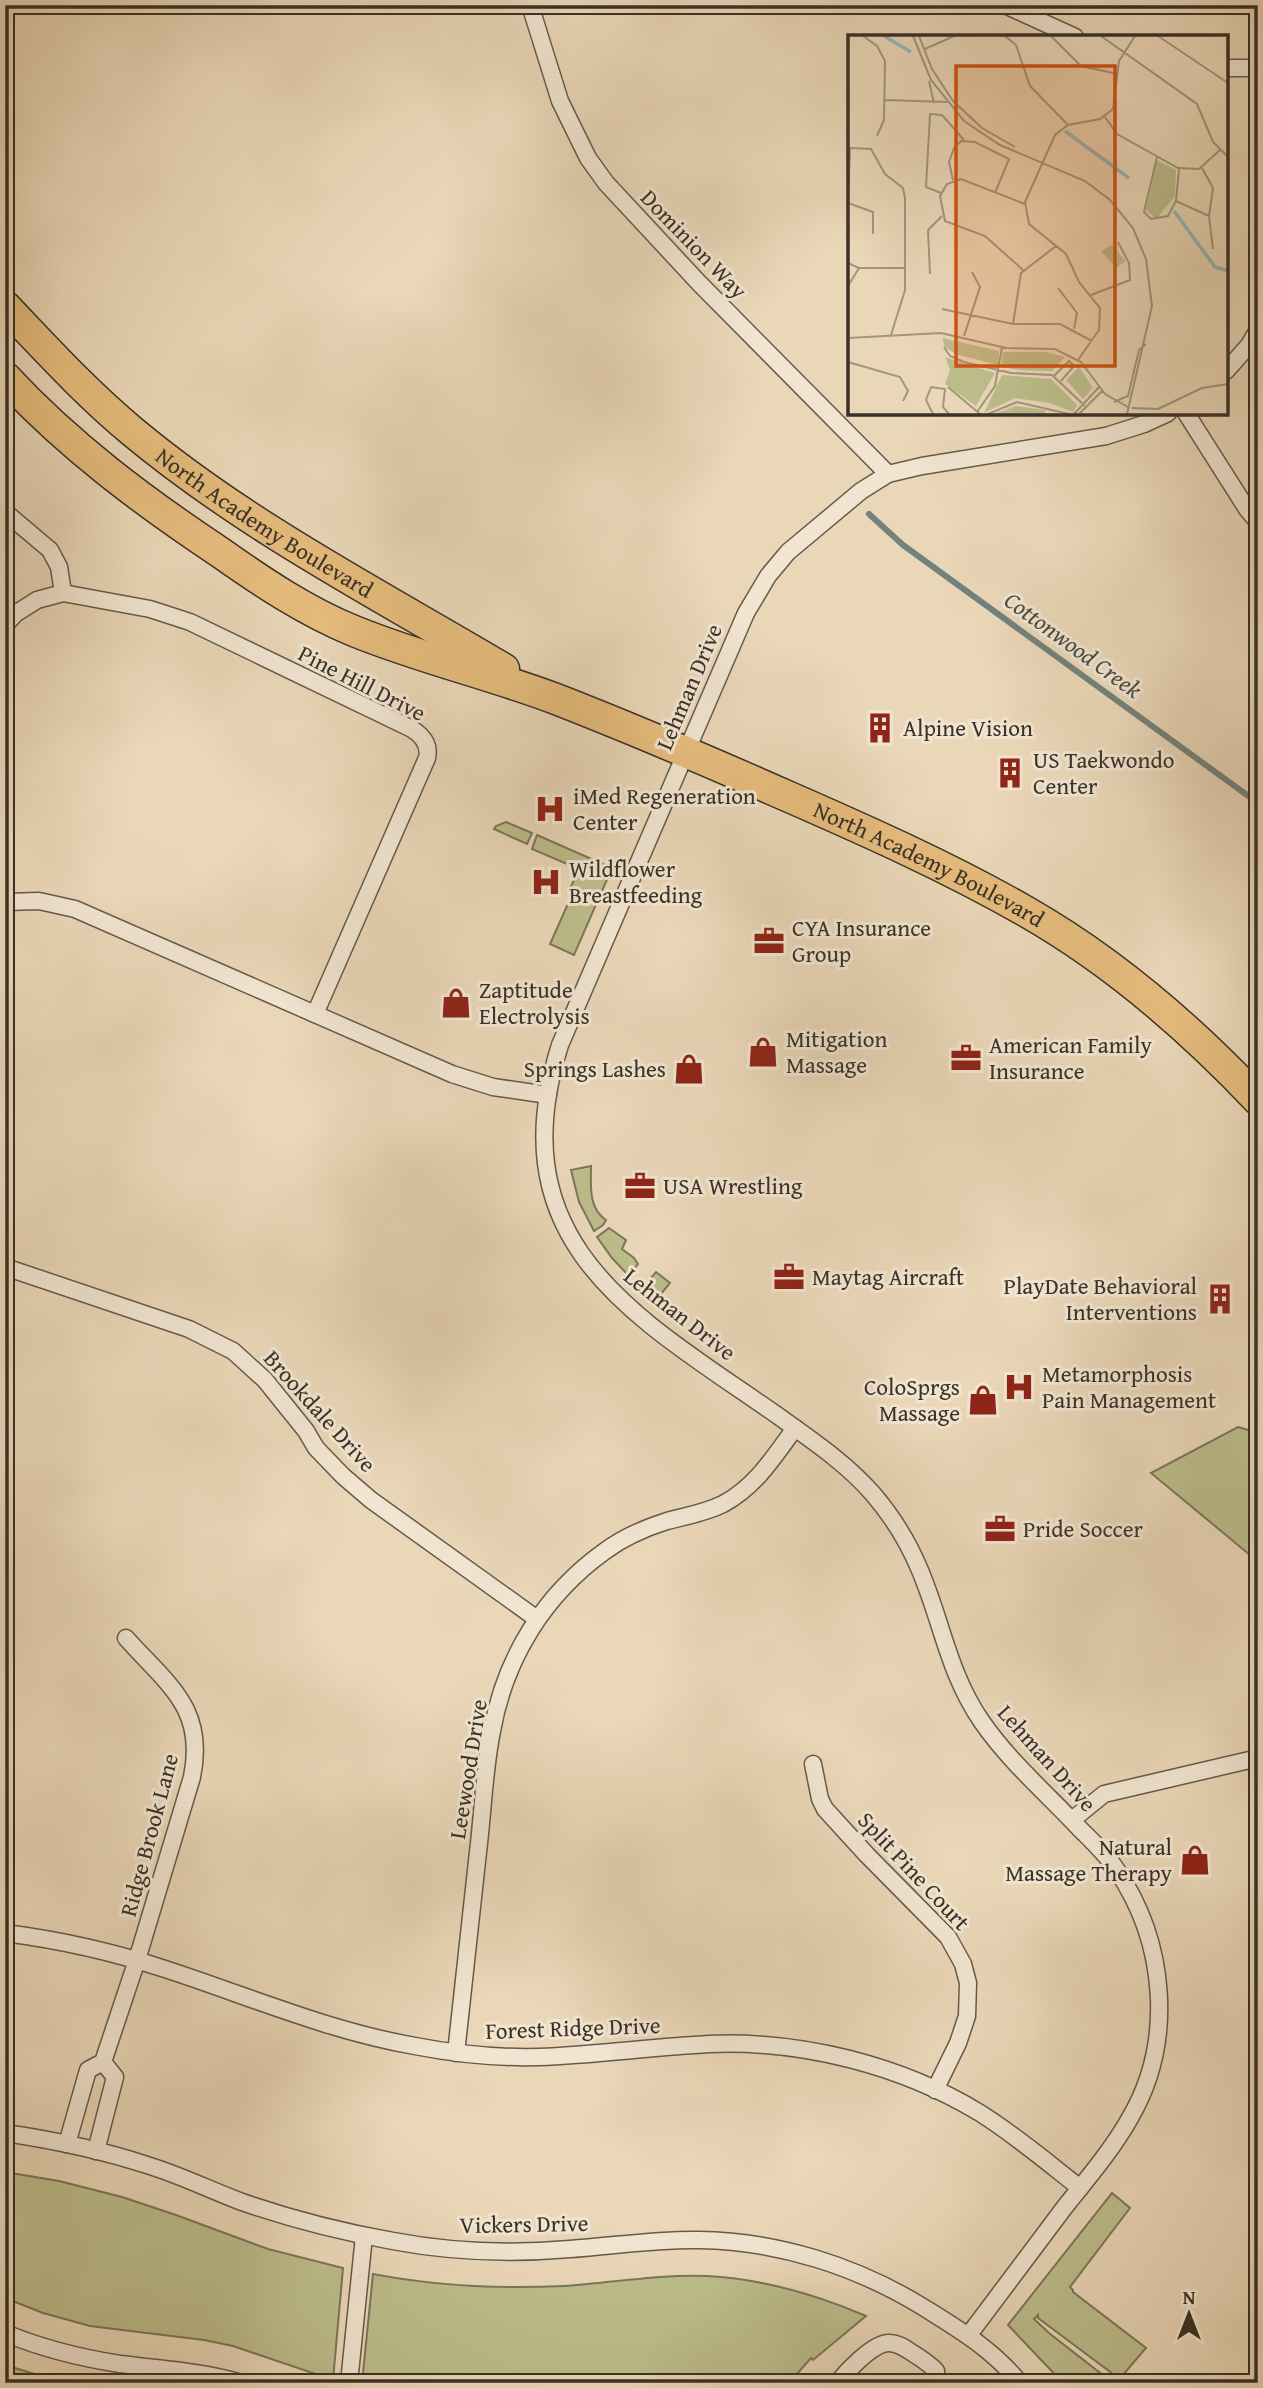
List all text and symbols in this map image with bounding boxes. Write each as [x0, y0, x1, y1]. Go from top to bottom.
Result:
inset map [848, 35, 1228, 415]
street label: Dominion Way [634, 181, 756, 306]
street label: North Academy Boulevard [149, 439, 380, 606]
water label: Cottonwood Creek [997, 583, 1149, 707]
street label: Lehman Drive [647, 619, 730, 755]
street label: Pine Hill Drive [293, 636, 432, 729]
building icon: Alpine Vision [863, 711, 897, 745]
place label: Alpine Vision [903, 711, 1033, 744]
place label: US Taekwondo Center [1033, 743, 1174, 802]
building icon: US Taekwondo Center [993, 756, 1027, 790]
place label: iMed Regeneration Center [573, 779, 756, 838]
hospital icon: iMed Regeneration Center [533, 792, 567, 826]
street label: North Academy Boulevard [808, 793, 1051, 935]
place label: Wildflower Breastfeeding [569, 852, 703, 911]
hospital icon: Wildflower Breastfeeding [529, 865, 563, 899]
place label: CYA Insurance Group [792, 911, 931, 970]
office icon: CYA Insurance Group [752, 924, 786, 958]
place label: Zaptitude Electrolysis [479, 973, 590, 1032]
shop icon: Zaptitude Electrolysis [439, 986, 473, 1020]
place label: Mitigation Massage [786, 1022, 888, 1081]
place label: American Family Insurance [989, 1028, 1152, 1087]
shop icon: Mitigation Massage [746, 1035, 780, 1069]
office icon: American Family Insurance [949, 1041, 983, 1075]
place label: Springs Lashes [524, 1052, 666, 1085]
shop icon: Springs Lashes [672, 1052, 706, 1086]
office icon: USA Wrestling [623, 1169, 657, 1203]
place label: USA Wrestling [663, 1169, 803, 1202]
street label: Lehman Drive [617, 1259, 743, 1368]
office icon: Maytag Aircraft [772, 1260, 806, 1294]
place label: Maytag Aircraft [812, 1260, 964, 1293]
place label: PlayDate Behavioral Interventions [1004, 1269, 1197, 1328]
building icon: PlayDate Behavioral Interventions [1203, 1282, 1237, 1316]
street label: Brookdale Drive [256, 1342, 384, 1479]
place label: Metamorphosis Pain Management [1042, 1357, 1216, 1416]
place label: ColoSprgs Massage [864, 1370, 960, 1429]
hospital icon: Metamorphosis Pain Management [1002, 1370, 1036, 1404]
shop icon: ColoSprgs Massage [966, 1383, 1000, 1417]
office icon: Pride Soccer [983, 1512, 1017, 1546]
place label: Pride Soccer [1023, 1512, 1144, 1545]
street label: Leewood Drive [440, 1697, 495, 1841]
street label: Lehman Drive [990, 1697, 1105, 1819]
street label: Ridge Brook Lane [111, 1750, 186, 1920]
street label: Split Pine Court [851, 1804, 978, 1937]
place label: Natural Massage Therapy [1005, 1830, 1173, 1889]
shop icon: Natural Massage Therapy [1178, 1843, 1212, 1877]
street label: Forest Ridge Drive [485, 2008, 661, 2047]
street label: Vickers Drive [459, 2206, 589, 2241]
north arrow [1154, 2280, 1224, 2350]
text: N [1183, 2283, 1196, 2311]

